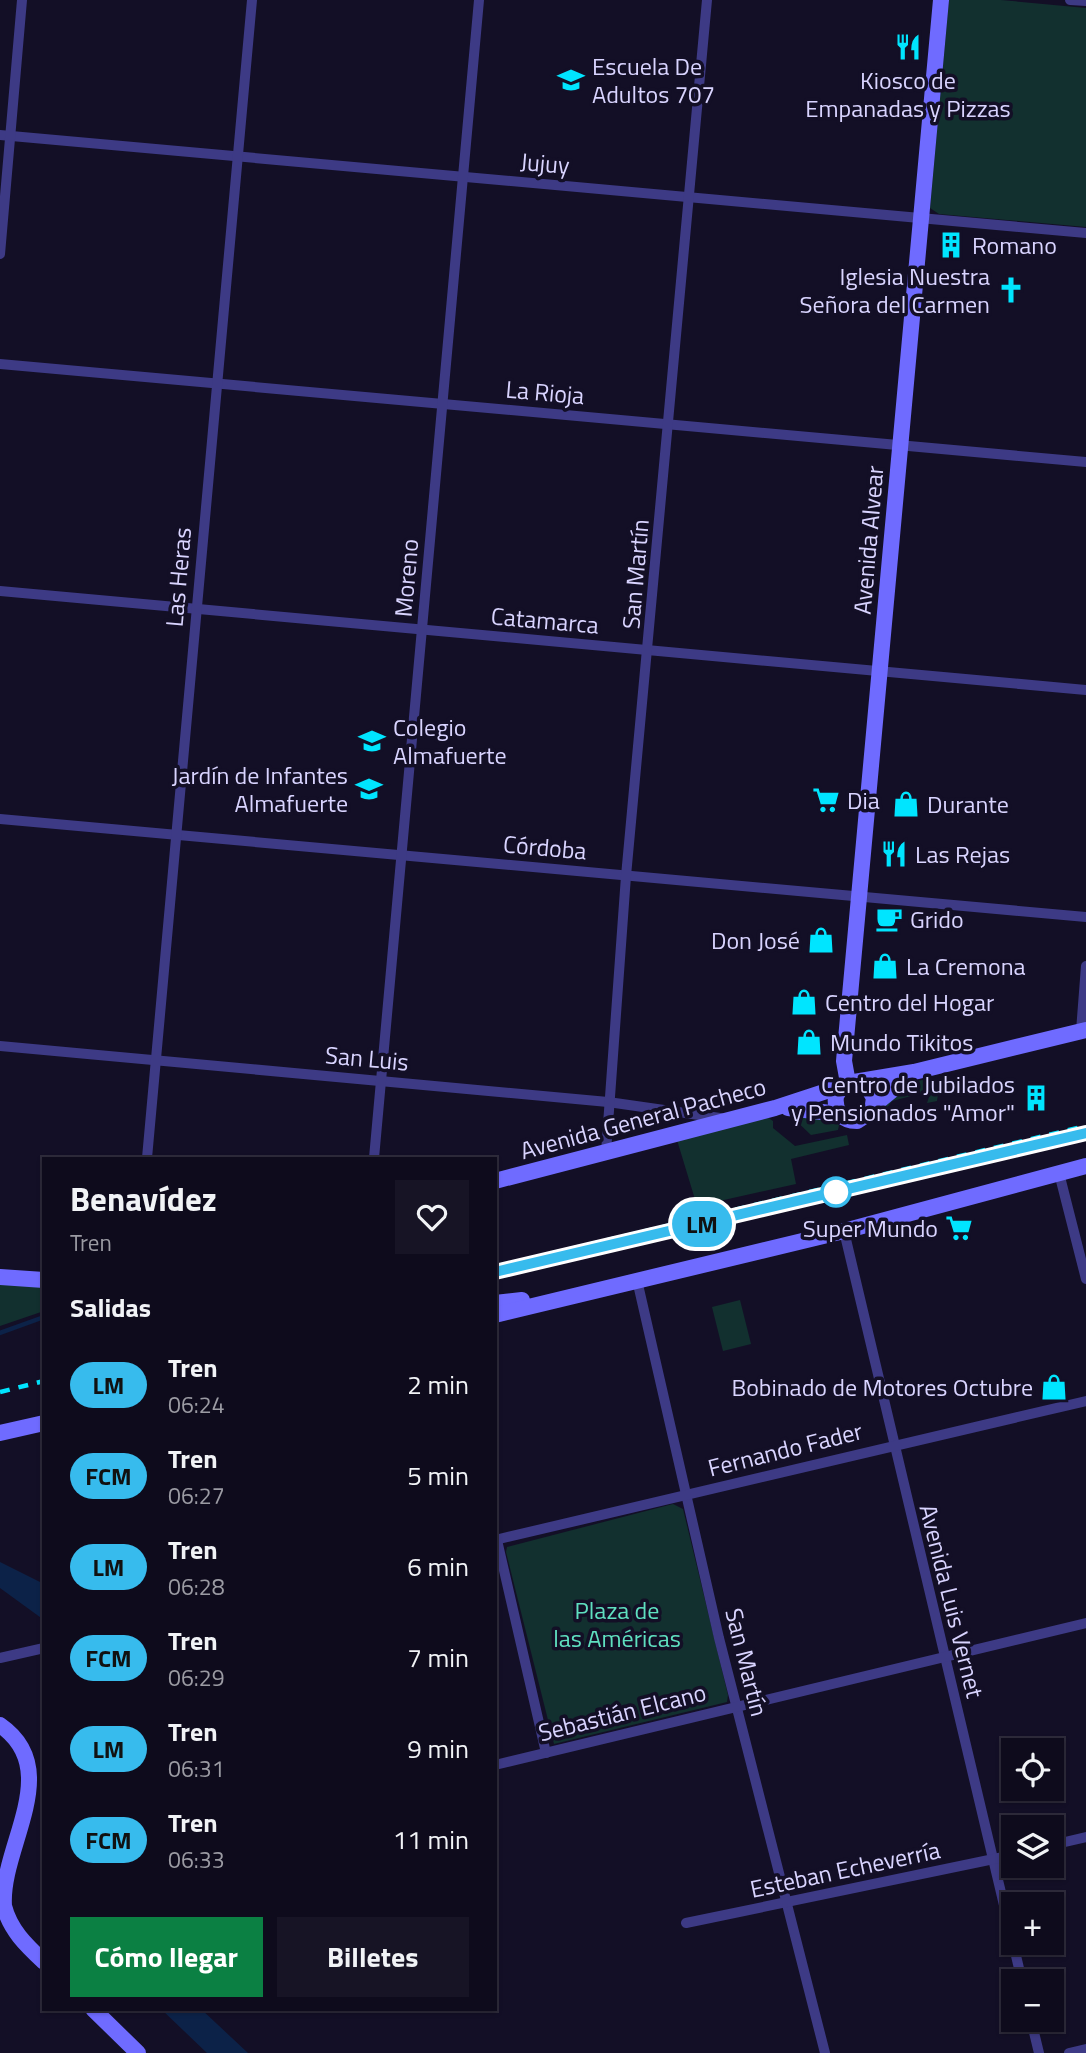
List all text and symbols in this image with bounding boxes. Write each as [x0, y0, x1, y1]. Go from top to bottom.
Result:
restaurant icon: Kiosco de Empanadas y Pizzas [893, 32, 923, 62]
place label: Escuela De Adultos 707 [592, 48, 715, 112]
place label: Kiosco de Empanadas y Pizzas [805, 62, 1011, 126]
school or university icon: Escuela De Adultos 707 [556, 65, 586, 95]
street label: Jujuy [519, 143, 572, 183]
place label: Romano [972, 227, 1057, 263]
building icon: Romano [936, 230, 966, 260]
place label: Iglesia Nuestra Señora del Carmen [800, 258, 990, 322]
church icon: Iglesia Nuestra Señora del Carmen [996, 275, 1026, 305]
street label: La Rioja [504, 371, 586, 413]
street label: Avenida Alvear [844, 464, 892, 616]
street label: San Martín [612, 518, 658, 630]
street label: Las Heras [156, 526, 200, 628]
street label: Moreno [385, 537, 427, 619]
street label: Catamarca [490, 597, 600, 643]
place label: Colegio Almafuerte [393, 709, 507, 773]
school or university icon: Colegio Almafuerte [357, 726, 387, 756]
place label: Jardín de Infantes Almafuerte [172, 757, 348, 821]
school or university icon: Jardín de Infantes Almafuerte [354, 774, 384, 804]
place label: Dia [847, 782, 880, 818]
supermarket icon: Dia [811, 785, 841, 815]
place label: Durante [927, 786, 1009, 822]
shop icon: Durante [891, 789, 921, 819]
street label: Córdoba [502, 825, 588, 869]
place label: Las Rejas [915, 836, 1010, 872]
restaurant icon: Las Rejas [879, 839, 909, 869]
place label: Grido [910, 901, 964, 937]
cafe icon: Grido [874, 904, 904, 934]
place label: Don José [711, 922, 800, 958]
shop icon: Don José [806, 925, 836, 955]
place label: La Cremona [906, 948, 1026, 984]
shop icon: La Cremona [870, 951, 900, 981]
place label: Centro del Hogar [825, 984, 994, 1020]
shop icon: Centro del Hogar [789, 987, 819, 1017]
place label: Mundo Tikitos [830, 1024, 973, 1060]
shop icon: Mundo Tikitos [794, 1027, 824, 1057]
street label: San Luis [324, 1036, 410, 1080]
place label: Centro de Jubilados y Pensionados "Amor" [791, 1066, 1015, 1130]
street label: Avenida General Pacheco [516, 1068, 770, 1168]
building icon: Centro de Jubilados y Pensionados "Amor" [1021, 1083, 1051, 1113]
text: Benavídez [70, 1174, 217, 1224]
unlabelled marker [821, 1177, 851, 1207]
button: heart [395, 1180, 469, 1254]
line badge: LM [670, 1201, 734, 1247]
text: LM [686, 1206, 718, 1242]
place label: Super Mundo [803, 1210, 938, 1246]
supermarket icon: Super Mundo [944, 1213, 974, 1243]
text: Tren [70, 1225, 112, 1260]
text: Salidas [70, 1288, 151, 1327]
text: Tren [168, 1348, 218, 1387]
text: 2 min [407, 1365, 469, 1404]
text: LM [93, 1367, 124, 1403]
place label: Bobinado de Motores Octubre [731, 1369, 1033, 1405]
shop icon: Bobinado de Motores Octubre [1039, 1372, 1069, 1402]
text: 06:24 [168, 1387, 225, 1422]
street label: Fernando Fader [704, 1412, 866, 1486]
text: Tren [168, 1439, 218, 1478]
text: 5 min [407, 1456, 469, 1495]
text: FCM [85, 1458, 132, 1494]
text: 06:27 [168, 1478, 225, 1513]
street label: Avenida Luis Vernet [911, 1500, 994, 1702]
text: Tren [168, 1530, 218, 1569]
text: 6 min [407, 1547, 469, 1586]
text: LM [93, 1549, 124, 1585]
text: 06:28 [168, 1569, 225, 1604]
park label: Plaza de las Américas [553, 1592, 681, 1656]
street label: San Martín [716, 1604, 778, 1720]
text: Tren [168, 1621, 218, 1660]
text: 7 min [407, 1638, 469, 1677]
text: FCM [85, 1640, 132, 1676]
text: 06:29 [168, 1660, 225, 1695]
street label: Sebastián Elcano [534, 1674, 710, 1750]
text: Tren [168, 1712, 218, 1751]
text: 9 min [407, 1729, 469, 1768]
text: LM [93, 1731, 124, 1767]
map controls [1001, 1738, 1064, 2032]
button: locate [1001, 1738, 1064, 1801]
text: 06:31 [168, 1751, 225, 1786]
text: Tren [168, 1803, 218, 1842]
button: layers [1001, 1815, 1064, 1878]
text: 11 min [393, 1820, 469, 1859]
text: FCM [85, 1822, 132, 1858]
street label: Esteban Echeverría [747, 1831, 943, 1907]
text: 06:33 [168, 1842, 225, 1877]
button: + [1001, 1892, 1064, 1955]
button: Cómo llegar [70, 1917, 263, 1997]
button: Billetes [277, 1917, 469, 1997]
button: − [1001, 1969, 1064, 2032]

